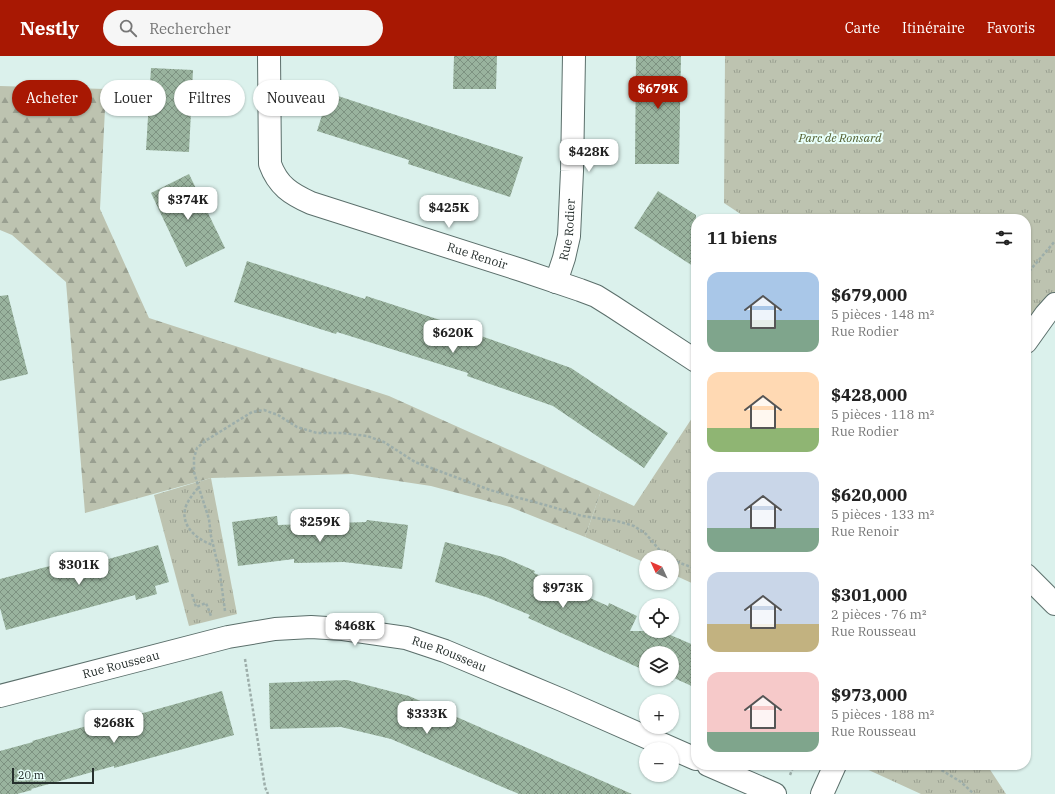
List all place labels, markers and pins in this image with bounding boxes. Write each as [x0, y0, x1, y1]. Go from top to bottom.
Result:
pin: $679K [630, 76, 686, 110]
pin: $428K [561, 139, 617, 173]
pin: $374K [160, 187, 216, 221]
pin: $425K [421, 195, 477, 229]
pin: $620K [425, 320, 481, 354]
pin: $259K [292, 509, 348, 543]
pin: $301K [51, 552, 107, 586]
pin: $973K [535, 575, 591, 609]
pin: $468K [327, 613, 383, 647]
pin: $333K [399, 701, 455, 735]
pin: $268K [86, 710, 142, 744]

